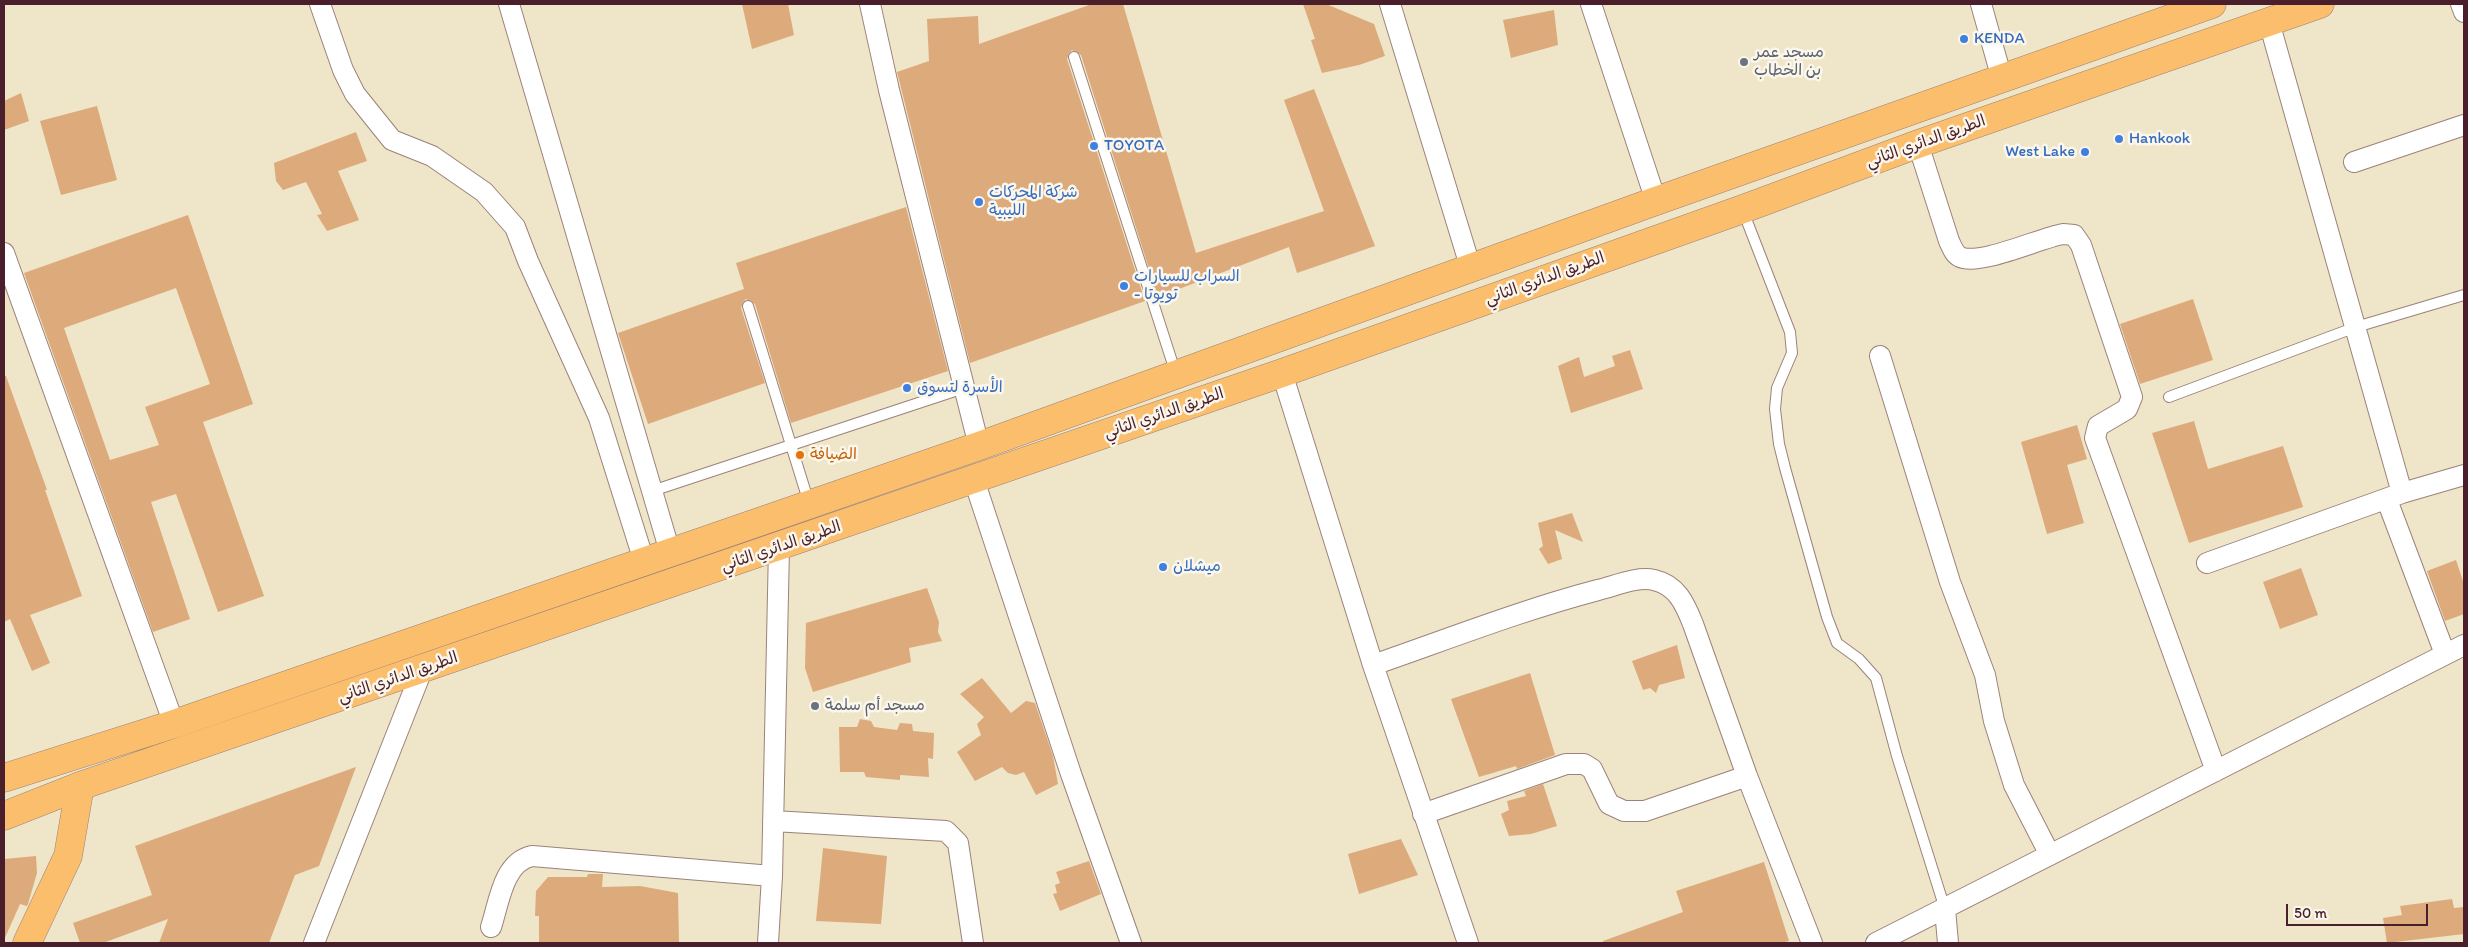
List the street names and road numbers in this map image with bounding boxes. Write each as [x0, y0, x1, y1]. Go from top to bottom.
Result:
street label: الطريق الدائري الثاني [1864, 112, 1988, 172]
street label: الطريق الدائري الثاني [1483, 249, 1607, 309]
street label: الطريق الدائري الثاني [1102, 384, 1226, 444]
street label: الطريق الدائري الثاني [719, 517, 843, 577]
street label: الطريق الدائري الثاني [336, 648, 460, 708]

